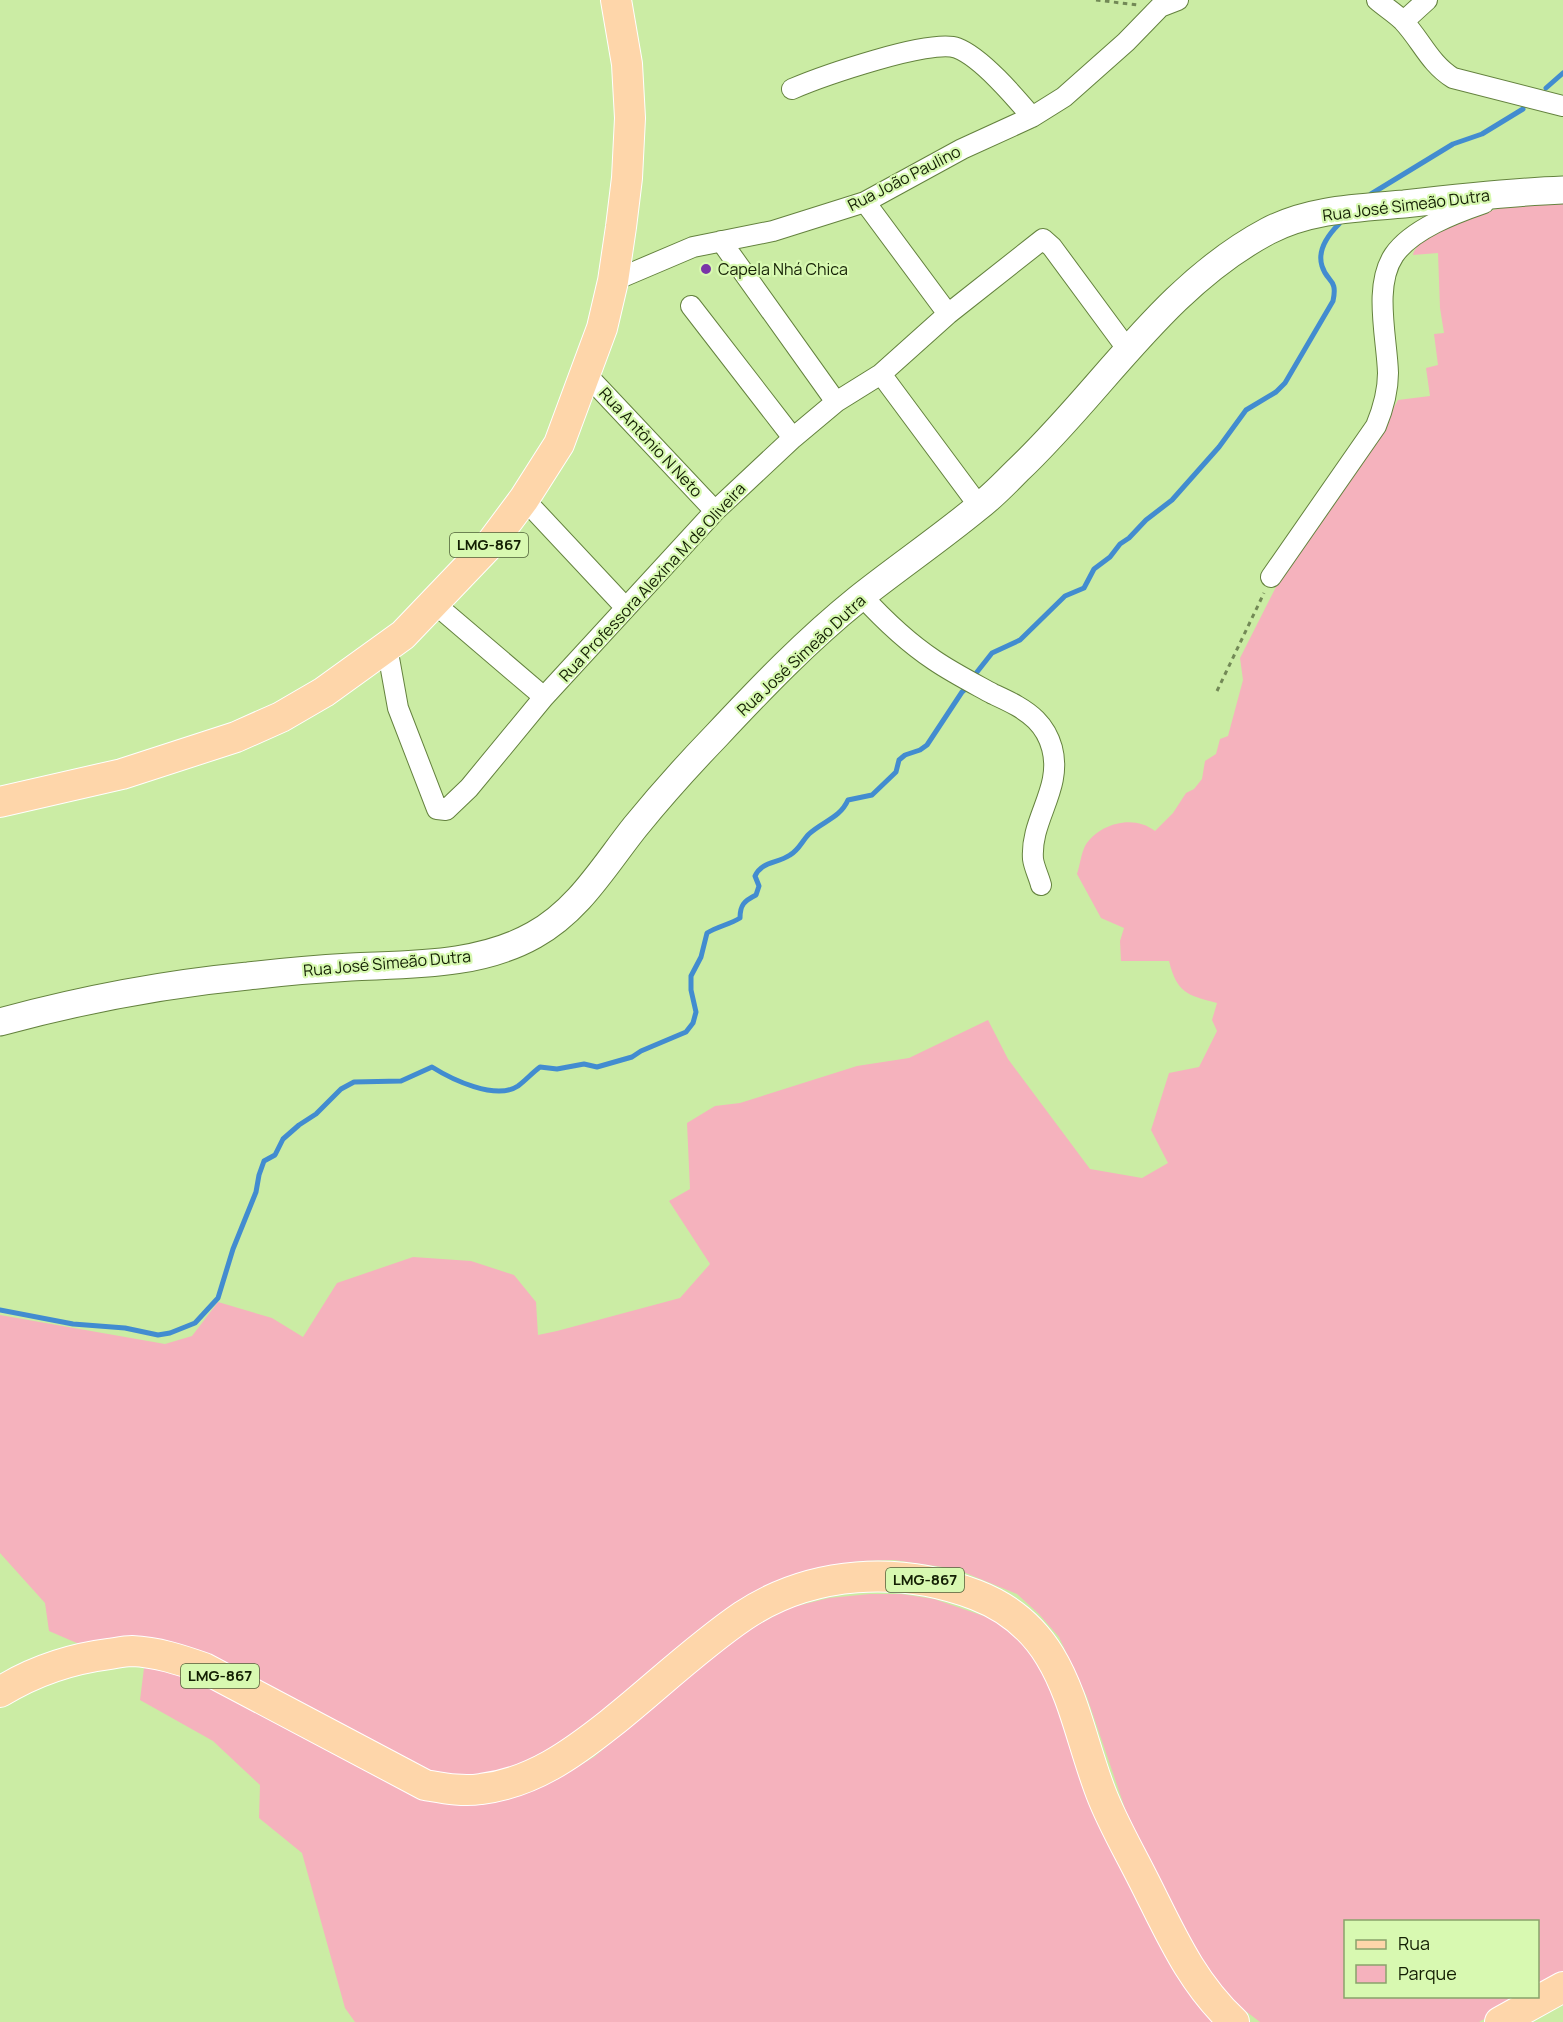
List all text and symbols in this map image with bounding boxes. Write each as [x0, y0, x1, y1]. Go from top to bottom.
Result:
street label: Rua João Paulino [844, 140, 964, 216]
street label: Rua José Simeão Dutra [1321, 184, 1491, 226]
place label: Capela Nhá Chica [718, 258, 848, 280]
marker: Capela Nhá Chica [699, 262, 713, 276]
street label: Rua Antônio N Neto [594, 382, 708, 502]
street label: Rua Professora Alexina M de Oliveira [554, 478, 750, 686]
road number: LMG-867 [450, 533, 528, 557]
street label: Rua José Simeão Dutra [732, 590, 870, 720]
street label: Rua José Simeão Dutra [302, 945, 472, 981]
road number: LMG-867 [886, 1568, 964, 1592]
road number: LMG-867 [181, 1664, 259, 1688]
legend [1344, 1920, 1539, 1998]
text: Rua [1398, 1931, 1430, 1955]
text: Parque [1398, 1961, 1457, 1985]

